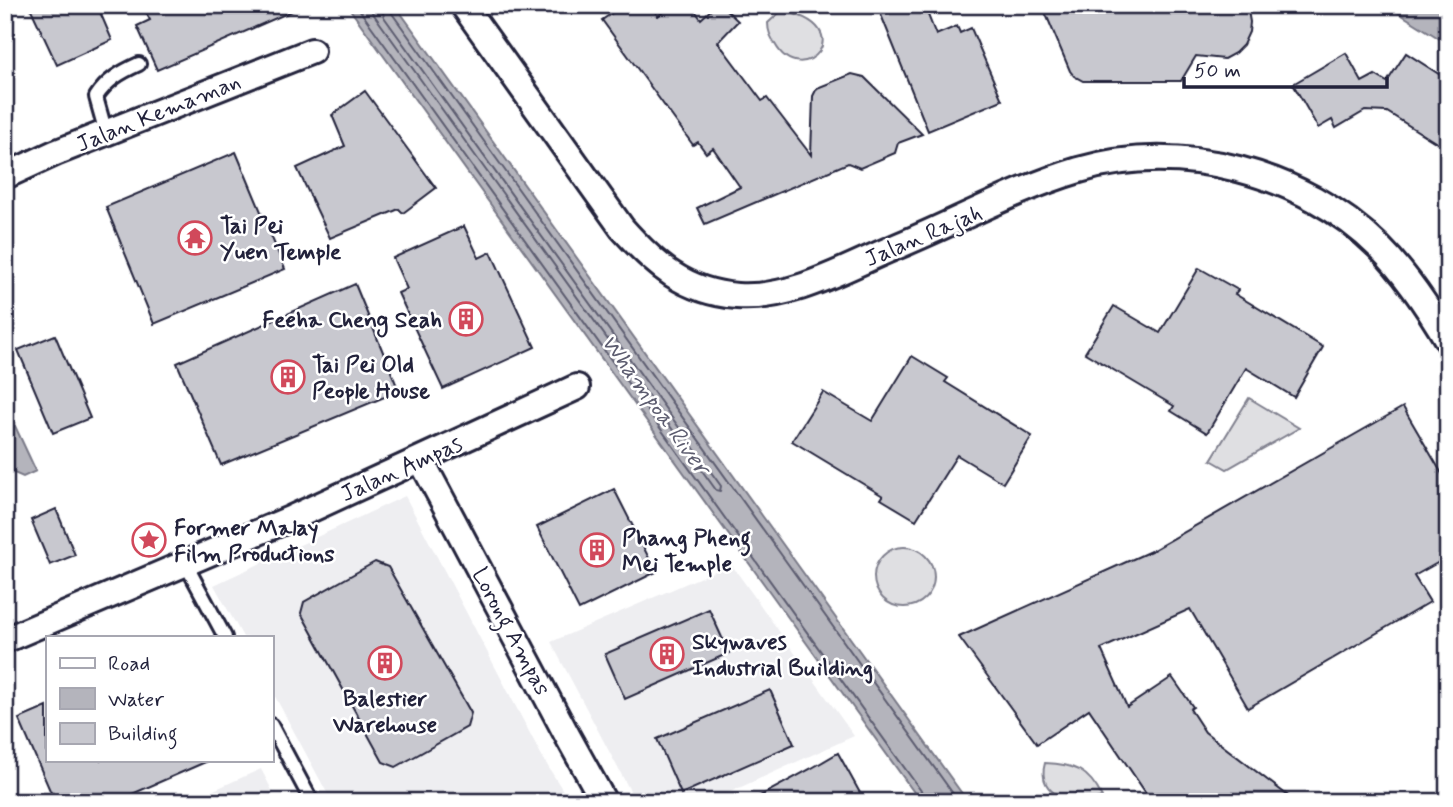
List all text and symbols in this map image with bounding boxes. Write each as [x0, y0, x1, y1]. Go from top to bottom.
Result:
scale bar [1184, 46, 1386, 90]
text: 50 m [1194, 57, 1241, 85]
street label: Jalan Kemaman [72, 67, 245, 160]
street label: Jalan Rajah [861, 199, 987, 275]
place label: Tai Pei Yuen Temple [220, 212, 342, 268]
temple icon: Tai Pei Yuen Temple [176, 219, 214, 257]
building icon: Feeha Cheng Seah [447, 300, 485, 338]
place label: Feeha Cheng Seah [262, 306, 442, 338]
water label: Whampoa River [593, 328, 719, 485]
place label: Tai Pei Old People House [312, 351, 430, 407]
building icon: Tai Pei Old People House [269, 358, 307, 396]
street label: Jalan Ampas [336, 430, 467, 510]
place label: Former Malay Film Productions [174, 514, 335, 570]
place icon: Former Malay Film Productions [130, 521, 168, 559]
place label: Phang Pheng Mei Temple [622, 524, 751, 580]
building icon: Phang Pheng Mei Temple [578, 531, 616, 569]
street label: Lorong Ampas [462, 563, 557, 702]
place label: Skywaves Industrial Building [692, 628, 873, 684]
building icon: Skywaves Industrial Building [648, 635, 686, 673]
legend [46, 636, 273, 762]
building icon: Balestier Warehouse [366, 644, 404, 682]
text: Road [108, 650, 150, 678]
place label: Balestier Warehouse [332, 685, 437, 741]
text: Water [108, 686, 164, 714]
text: Building [108, 720, 178, 750]

